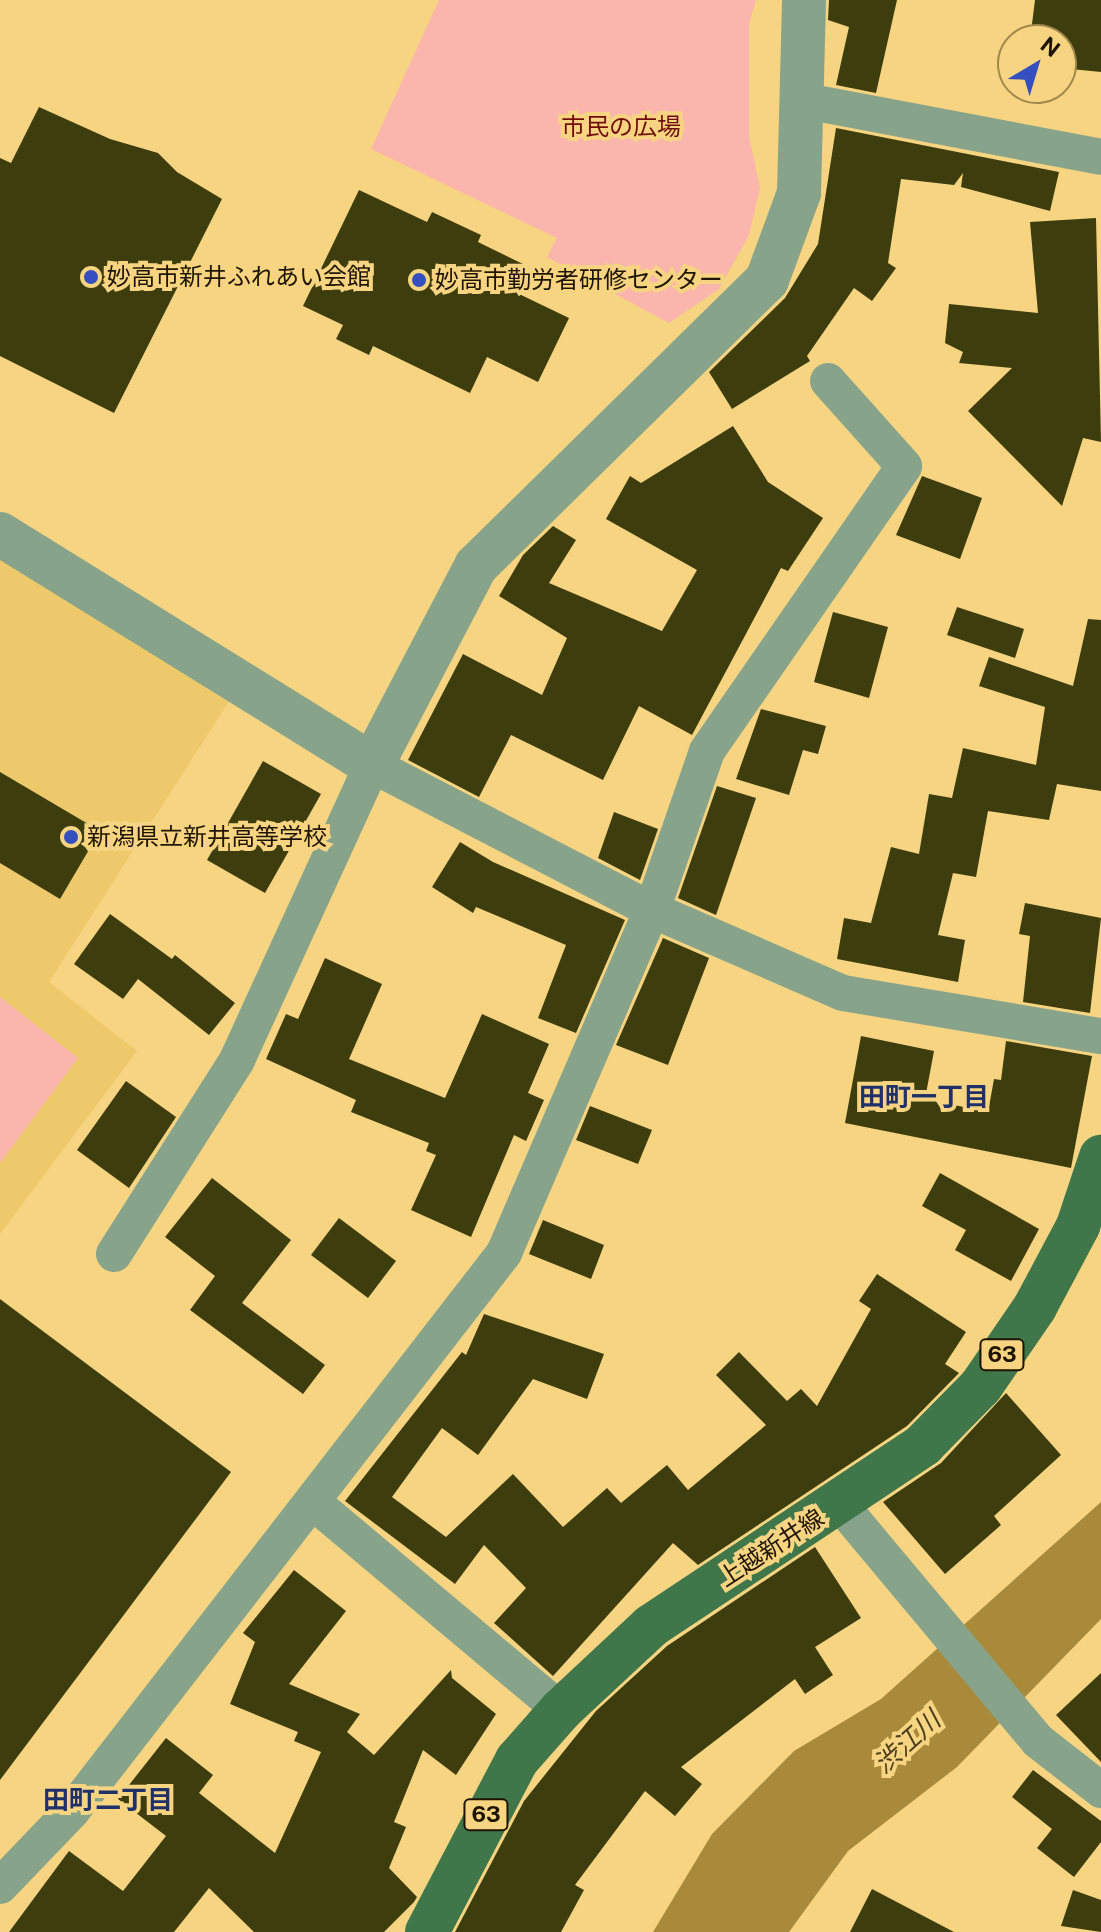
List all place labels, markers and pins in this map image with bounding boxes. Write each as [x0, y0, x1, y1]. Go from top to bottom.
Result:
place label: 妙高市新井ふれあい会館 [107, 263, 371, 291]
place label: 妙高市勤労者研修センター [435, 266, 723, 294]
marker: 妙高市新井ふれあい会館 [82, 268, 100, 286]
marker: 妙高市勤労者研修センター [410, 271, 428, 289]
place label: 新潟県立新井高等学校 [87, 823, 327, 851]
marker: 新潟県立新井高等学校 [62, 828, 80, 846]

